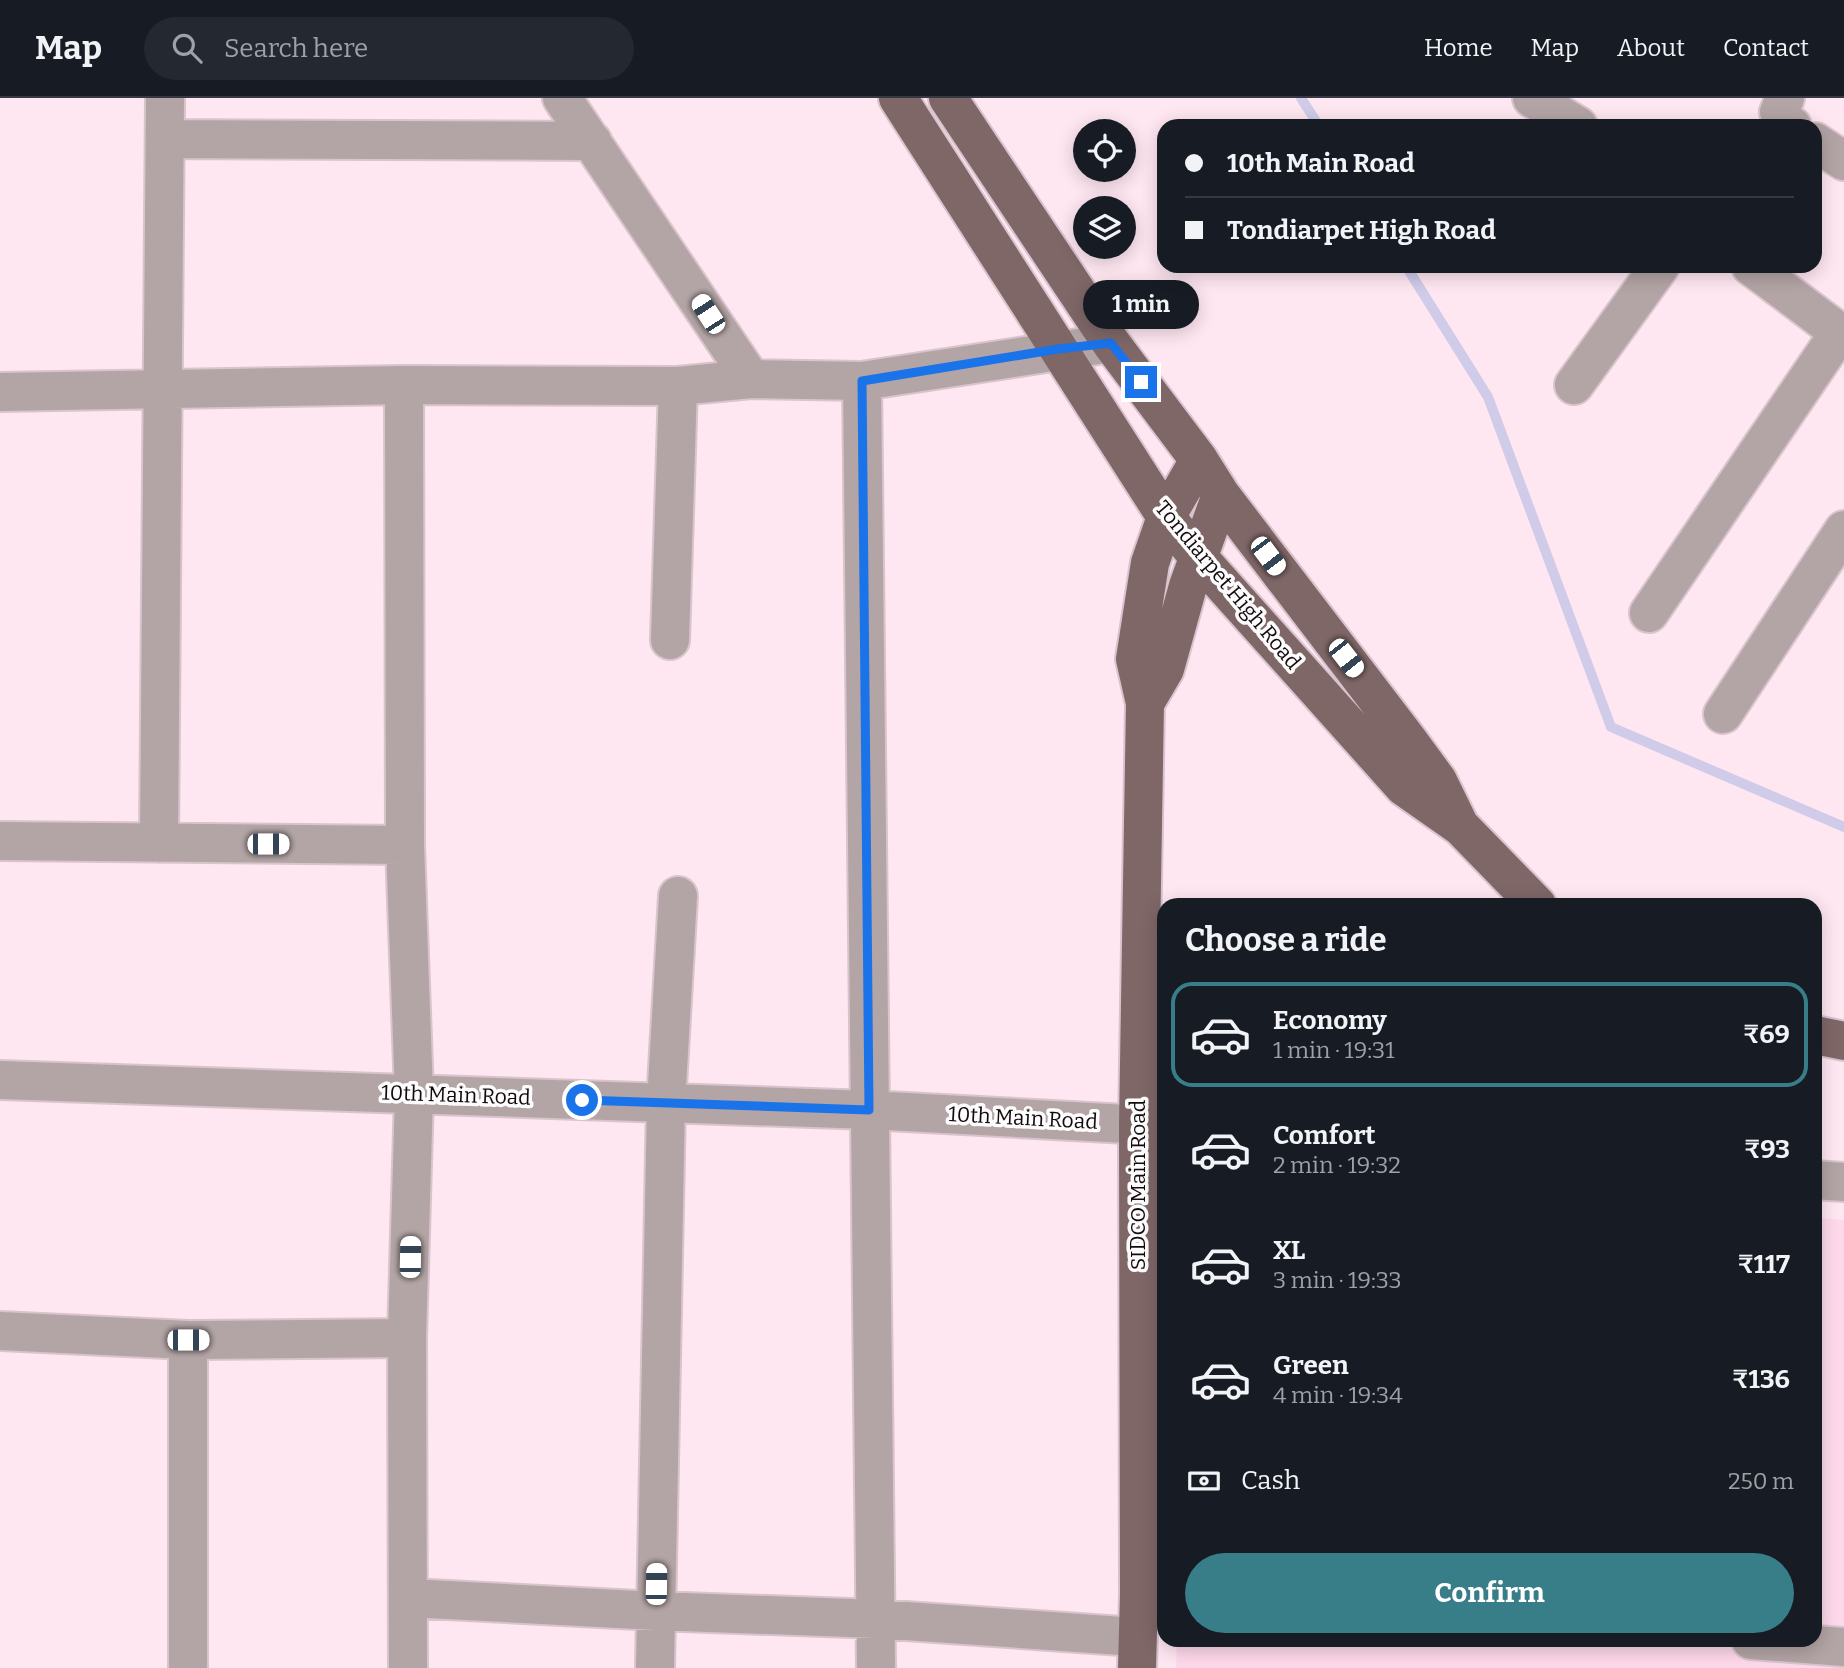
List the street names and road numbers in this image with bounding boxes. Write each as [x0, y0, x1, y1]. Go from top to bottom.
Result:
street label: Tondiarpet High Road [1150, 495, 1306, 675]
street label: 10th Main Road [381, 1079, 531, 1111]
street label: SIDCO Main Road [1125, 1100, 1151, 1270]
street label: 10th Main Road [948, 1101, 1098, 1135]

